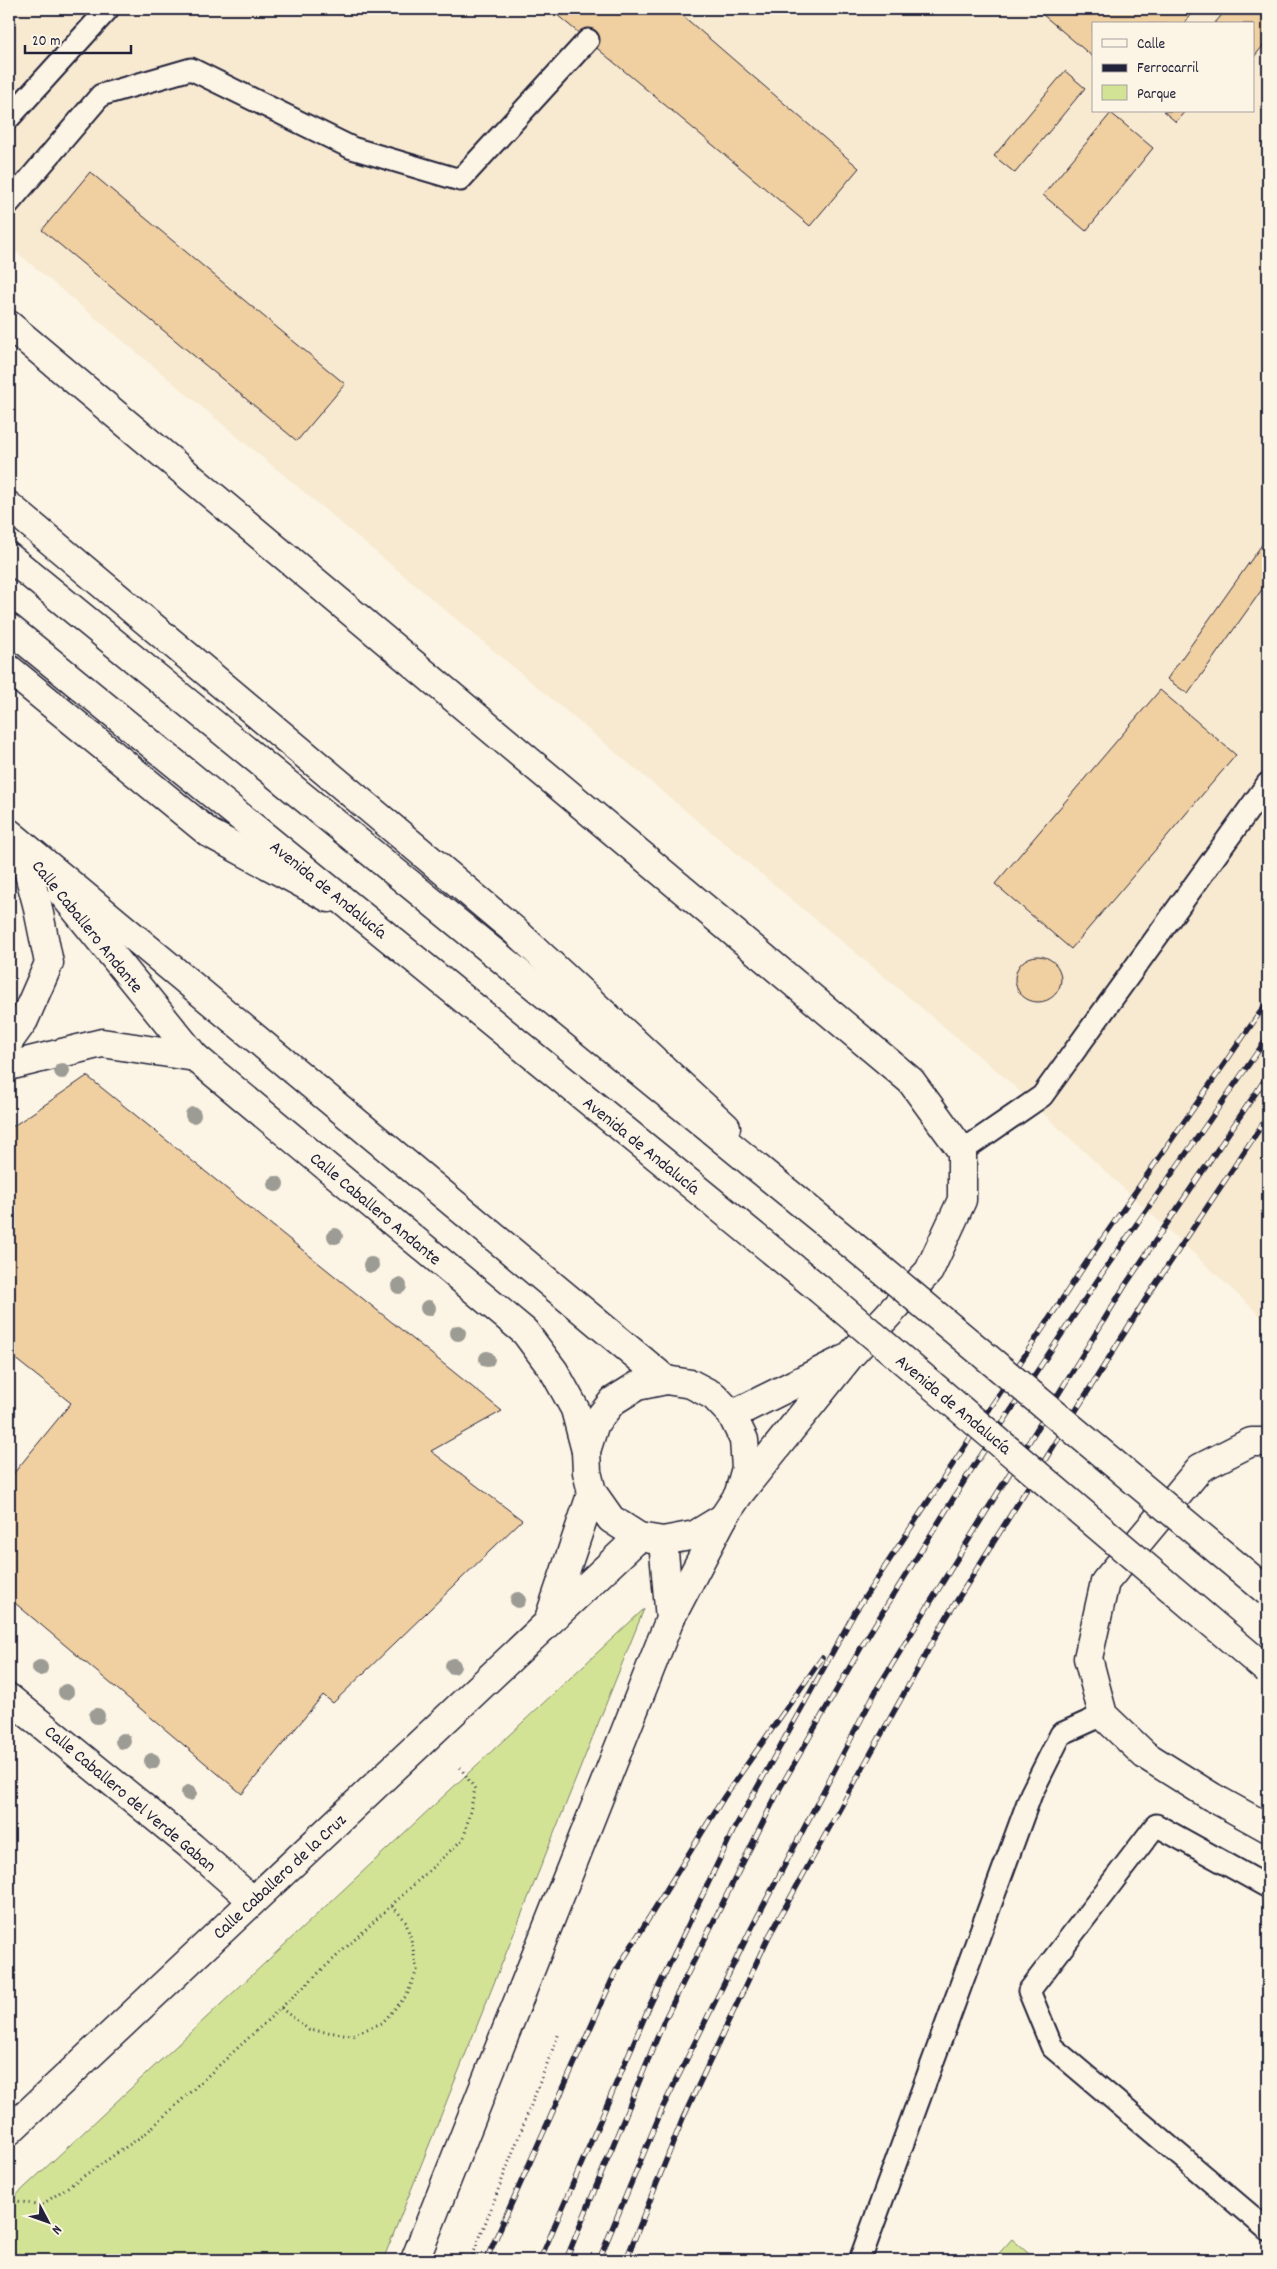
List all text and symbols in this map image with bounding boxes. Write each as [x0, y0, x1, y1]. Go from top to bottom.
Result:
scale bar [25, 22, 131, 54]
legend [1092, 22, 1254, 112]
text: 20 m [32, 31, 60, 53]
text: Calle [1137, 34, 1166, 56]
text: Ferrocarril [1137, 58, 1199, 80]
text: Parque [1137, 84, 1177, 106]
street label: Avenida de Andalucía [263, 836, 392, 946]
street label: Calle Caballero Andante [25, 856, 148, 1000]
street label: Avenida de Andalucía [576, 1092, 705, 1202]
street label: Calle Caballero Andante [303, 1147, 446, 1272]
street label: Avenida de Andalucía [889, 1350, 1016, 1462]
street label: Calle Caballero del Verde Gaban [38, 1720, 221, 1879]
street label: Calle Caballero de la Cruz [208, 1809, 353, 1946]
north arrow [22, 2196, 72, 2246]
text: N [46, 2220, 66, 2238]

